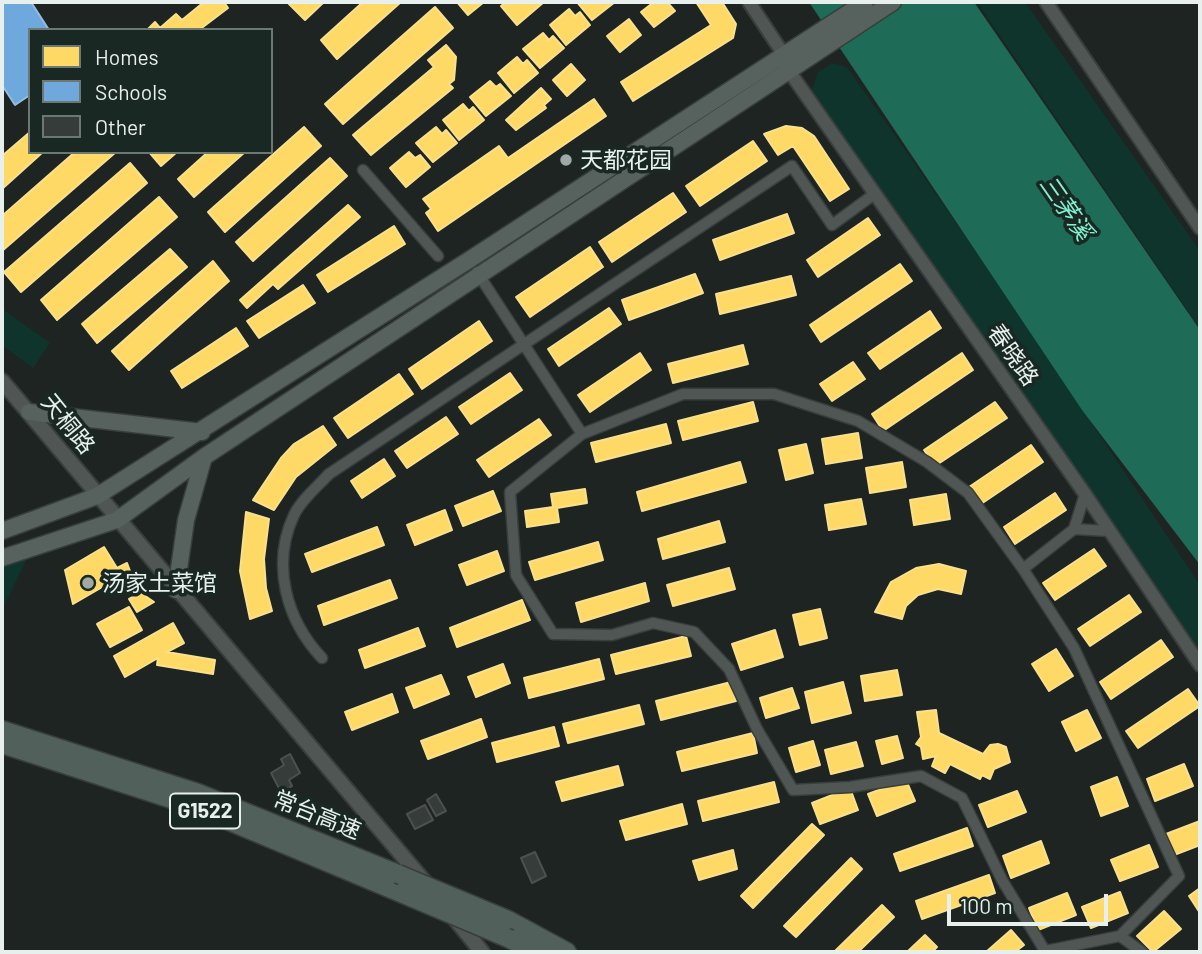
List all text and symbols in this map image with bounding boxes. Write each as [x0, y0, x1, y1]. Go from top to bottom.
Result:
legend [28, 28, 273, 154]
text: Homes [95, 44, 159, 69]
text: Schools [95, 79, 167, 104]
text: Other [95, 114, 146, 139]
place label: 天都花园 [580, 146, 672, 174]
marker: 天都花园 [558, 152, 574, 168]
water label: 三茅溪 [1034, 170, 1098, 246]
street label: 春晓路 [982, 319, 1044, 391]
street label: 天桐路 [36, 389, 100, 459]
place label: 汤家土菜馆 [102, 569, 217, 597]
marker: 汤家土菜馆 [80, 575, 96, 591]
street label: 常台高速 [269, 785, 365, 845]
road number: G1522 [170, 794, 240, 828]
scale bar [950, 880, 1111, 924]
text: 100 m [960, 893, 1013, 918]

